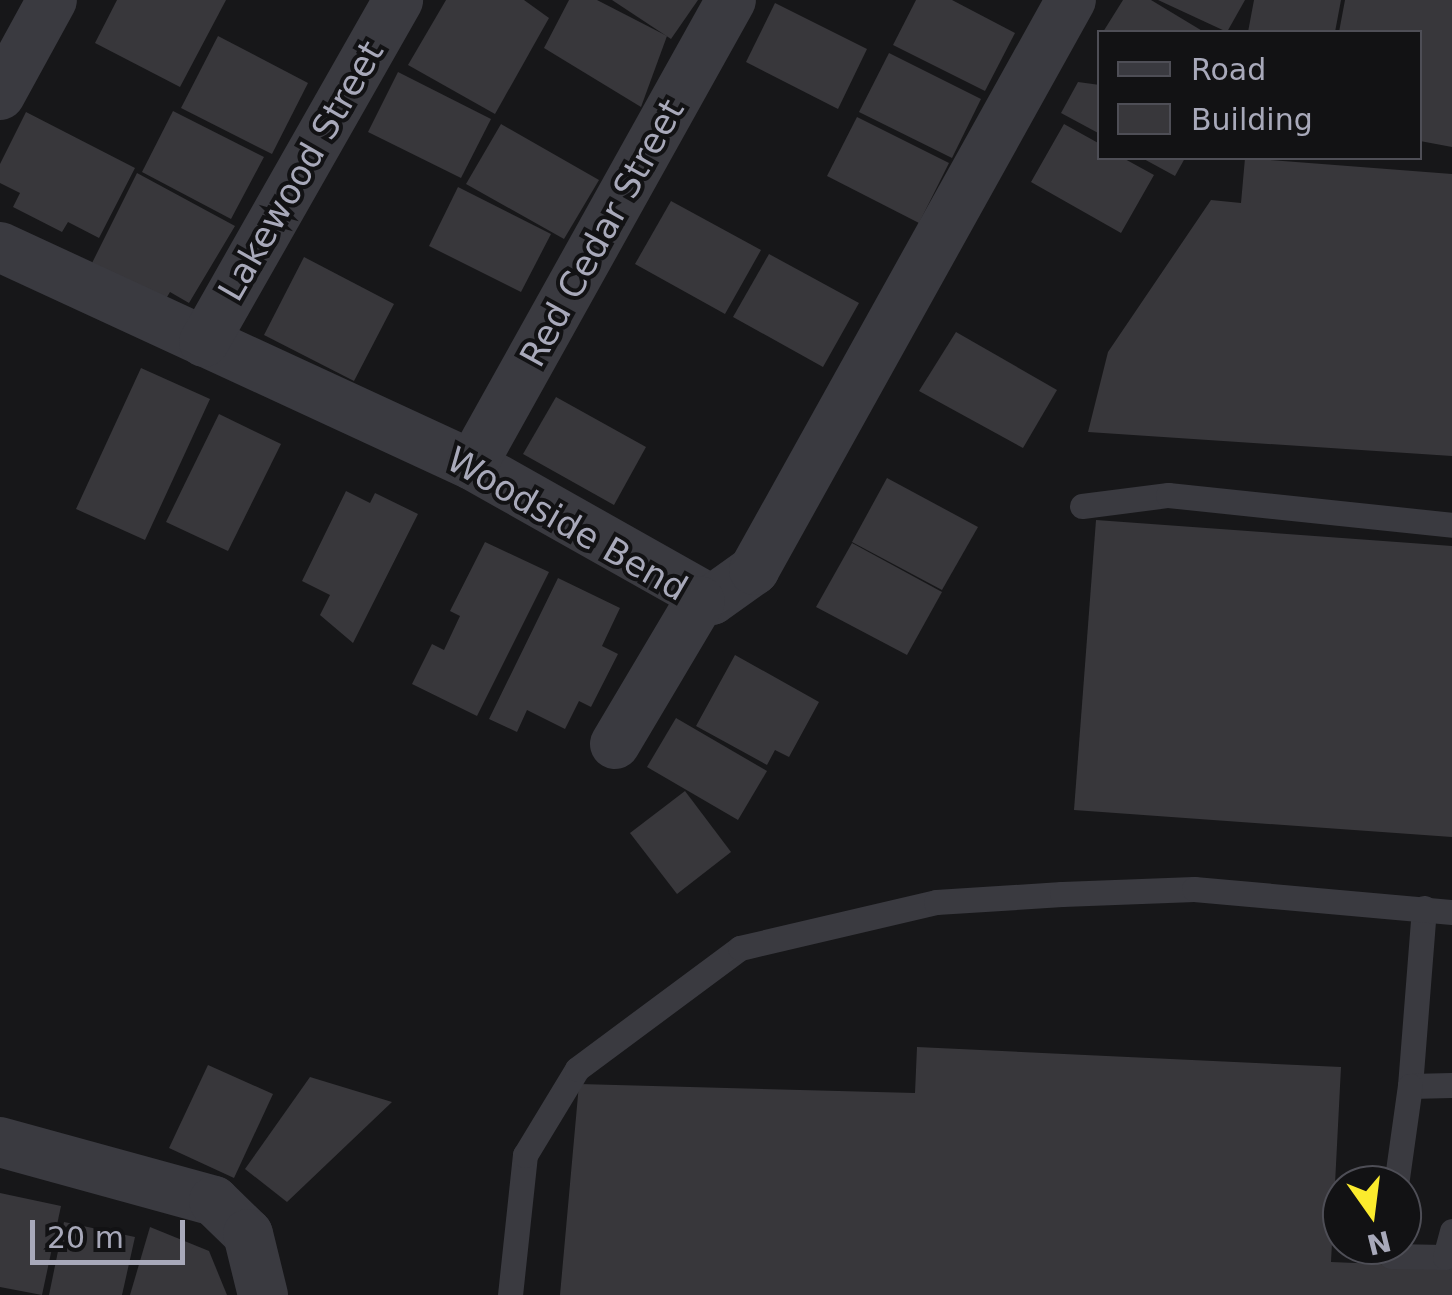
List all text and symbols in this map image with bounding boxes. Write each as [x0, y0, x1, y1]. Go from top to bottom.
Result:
legend [1097, 30, 1422, 160]
street label: Lakewood Street [210, 34, 392, 308]
text: Road [1191, 52, 1266, 87]
street label: Red Cedar Street [511, 92, 693, 374]
text: Building [1191, 102, 1313, 137]
street label: Woodside Bend [439, 438, 695, 610]
north arrow [1322, 1165, 1422, 1265]
scale bar [35, 1200, 190, 1262]
text: 20 m [47, 1220, 124, 1255]
text: N [1364, 1224, 1394, 1261]

